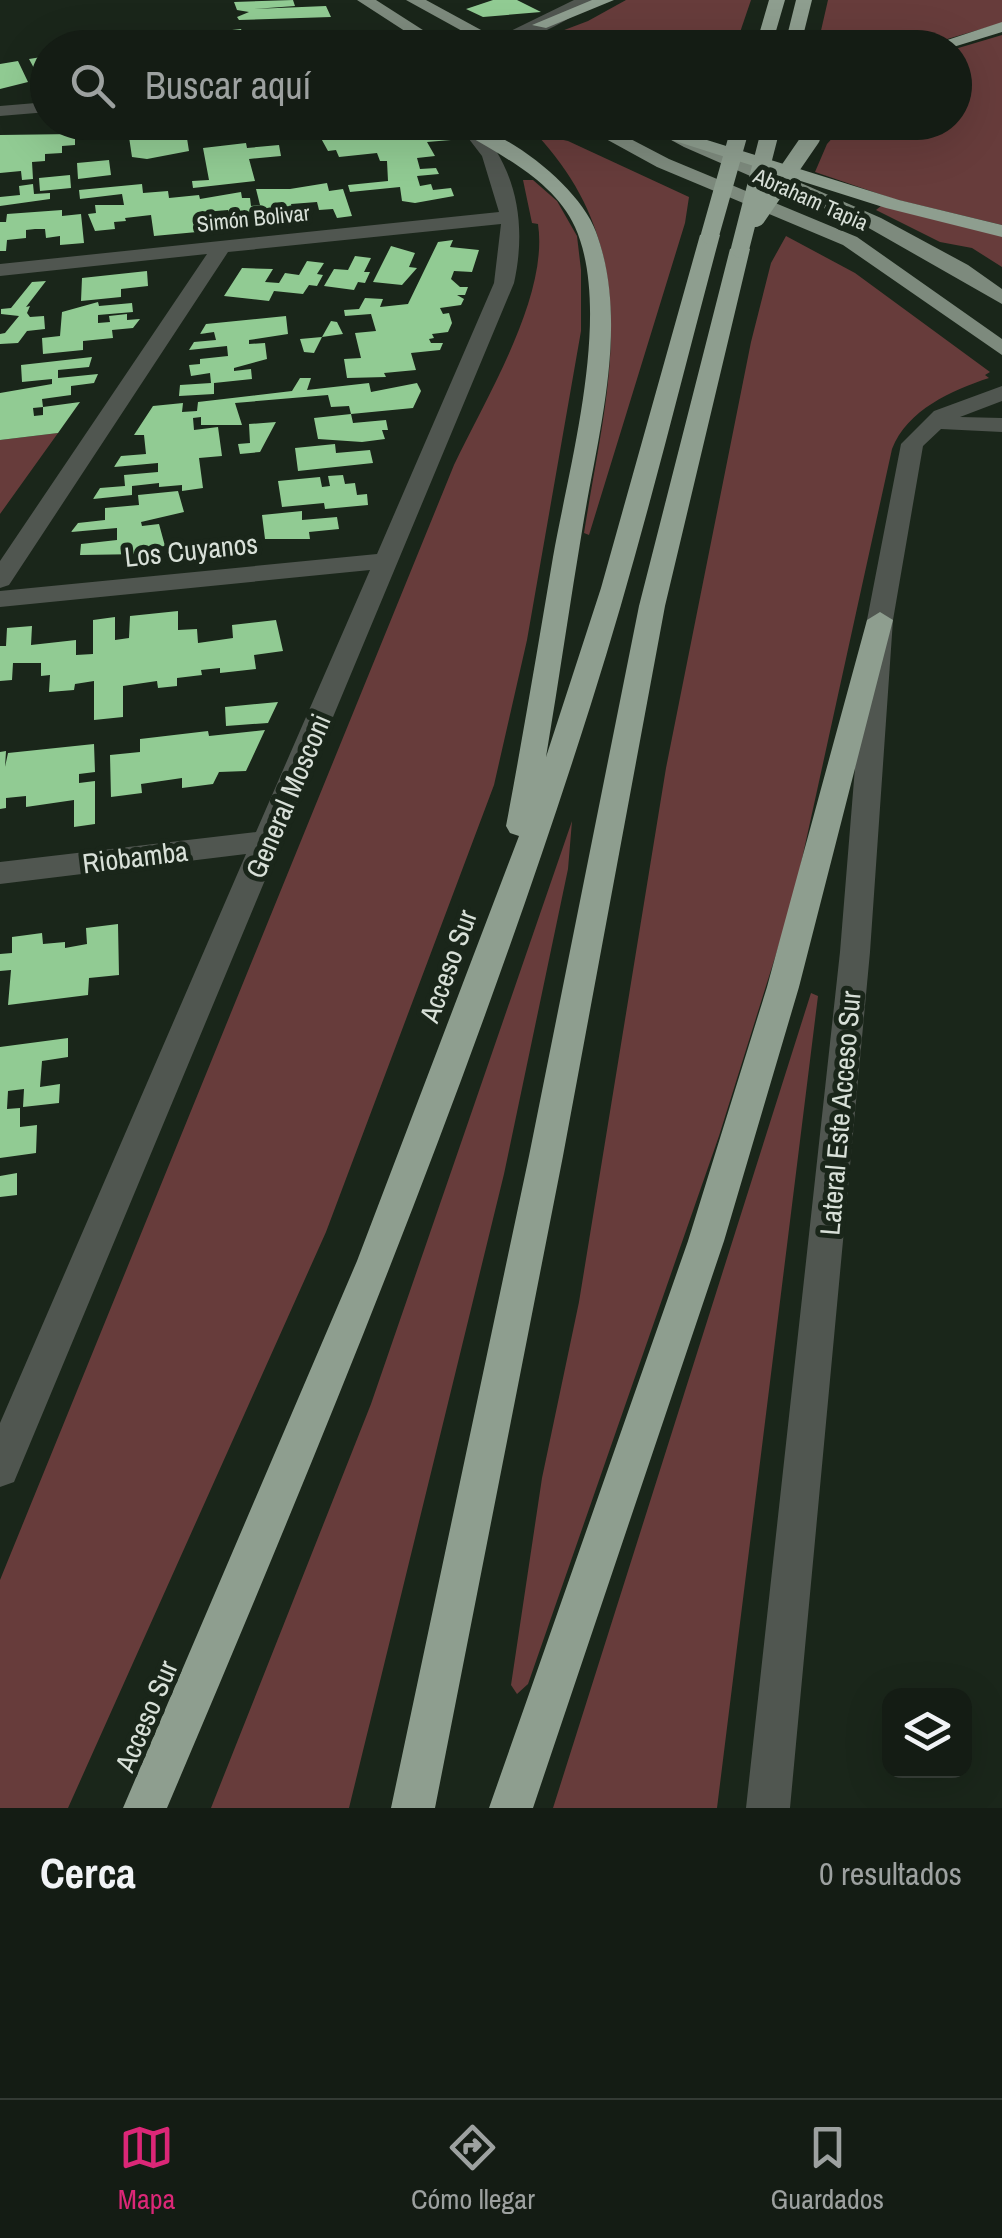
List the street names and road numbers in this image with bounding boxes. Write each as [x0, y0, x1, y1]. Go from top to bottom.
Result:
street label: Abraham Tapia [748, 160, 873, 238]
street label: Simón Bolivar [195, 197, 311, 239]
street label: Los Cuyanos [122, 524, 260, 576]
street label: General Mosconi [236, 708, 340, 884]
street label: Riobamba [80, 832, 190, 882]
street label: Acceso Sur [410, 904, 486, 1029]
street label: Lateral Este Acceso Sur [810, 989, 870, 1237]
street label: Acceso Sur [105, 1654, 187, 1778]

